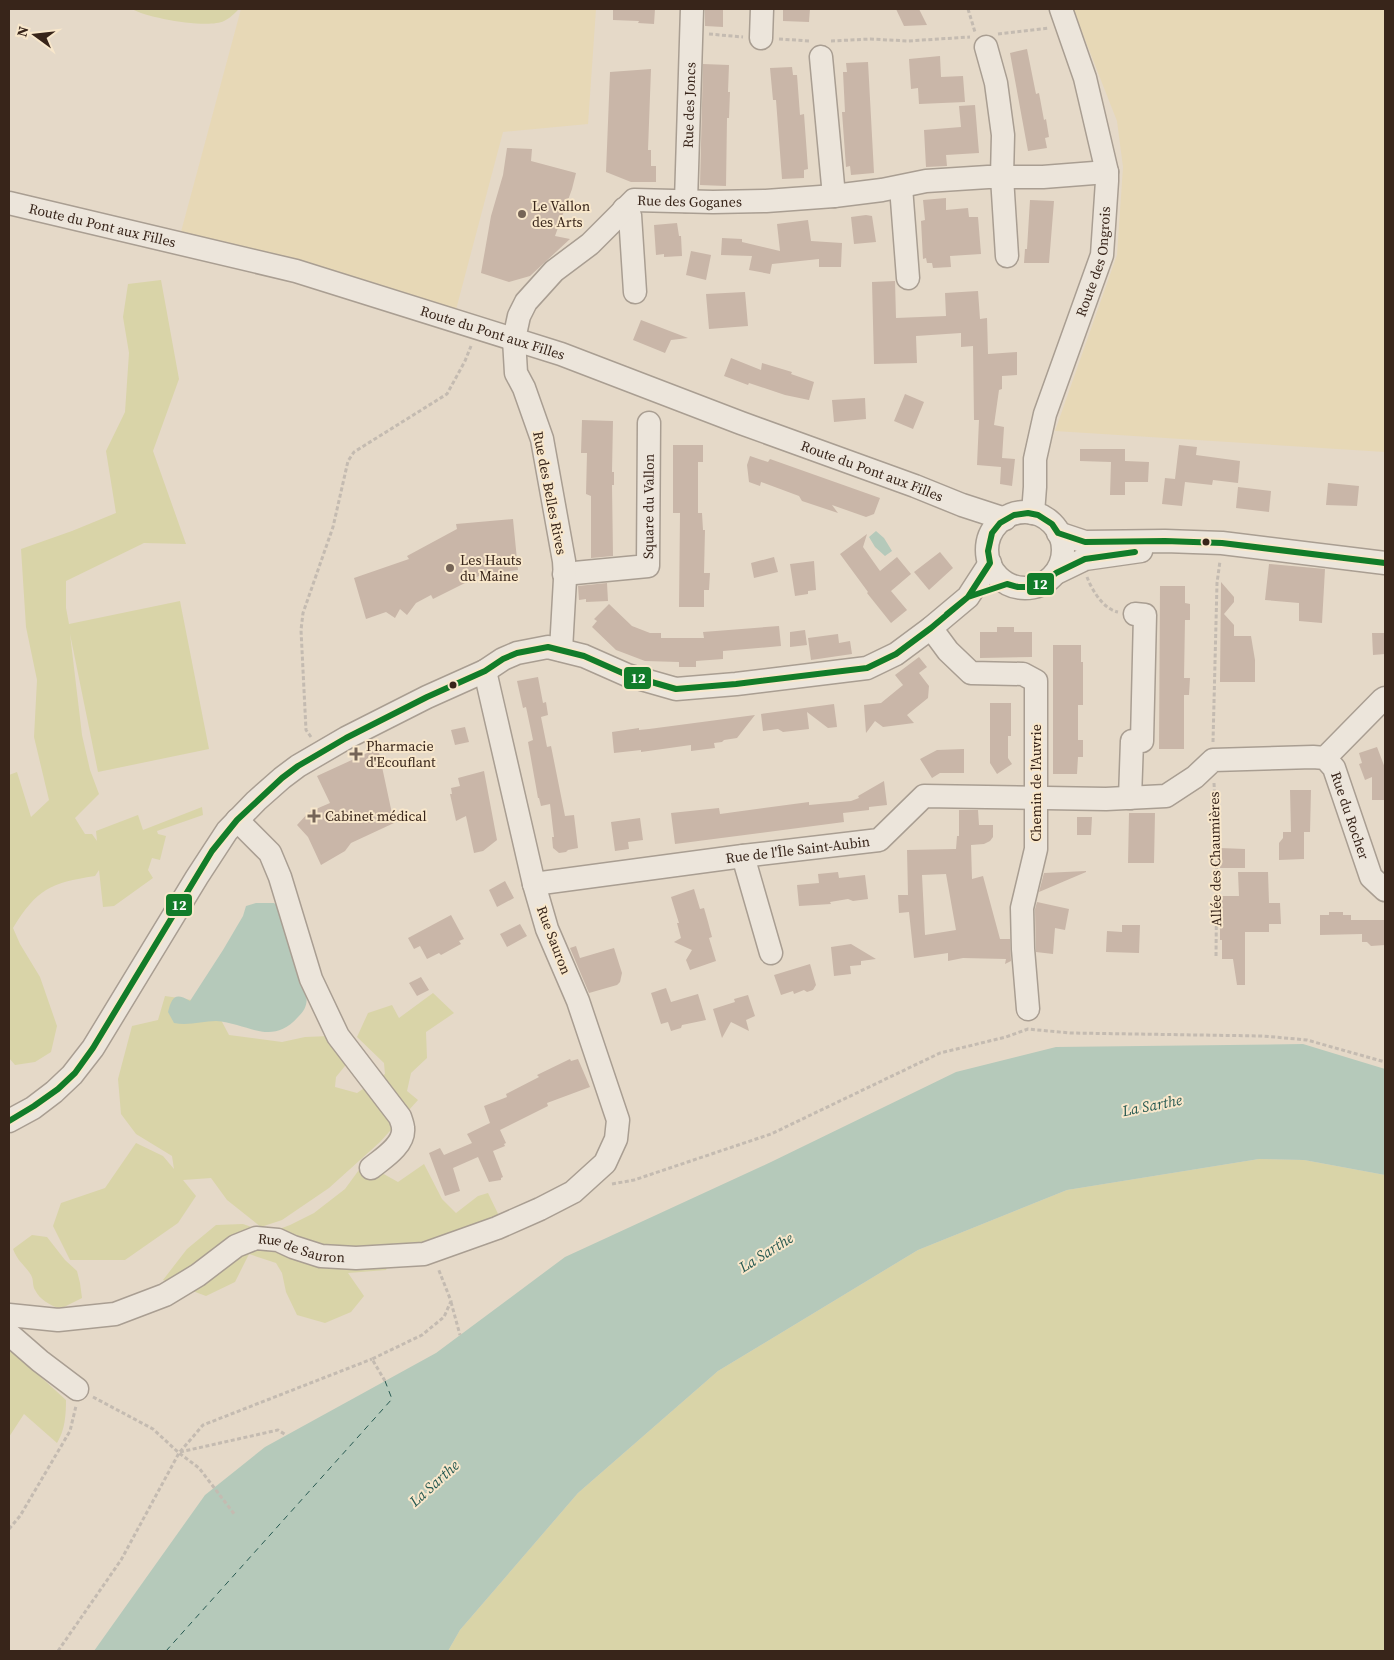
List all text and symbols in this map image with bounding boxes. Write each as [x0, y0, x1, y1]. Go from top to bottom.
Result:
north arrow [10, 10, 60, 60]
text: N [11, 24, 33, 39]
street label: Rue des Joncs [678, 62, 700, 148]
street label: Rue des Goganes [637, 190, 742, 212]
place label: Le Vallon des Arts [532, 196, 591, 232]
street label: Route du Pont aux Filles [27, 198, 178, 252]
street label: Route des Ongrois [1071, 206, 1115, 319]
marker: Le Vallon des Arts [516, 208, 528, 220]
street label: Route du Pont aux Filles [418, 301, 568, 365]
street label: Rue des Belles Rives [528, 429, 572, 557]
street label: Route du Pont aux Filles [798, 435, 946, 506]
street label: Square du Vallon [638, 453, 659, 559]
unlabelled marker [1201, 537, 1211, 547]
place label: Les Hauts du Maine [460, 550, 522, 586]
marker: Les Hauts du Maine [444, 562, 456, 574]
line badge: 12 [1026, 572, 1055, 596]
text: 12 [1032, 574, 1048, 594]
line badge: 12 [623, 666, 652, 690]
text: 12 [630, 668, 646, 688]
unlabelled marker [448, 680, 458, 690]
street label: Chemin de l'Auvrie [1026, 724, 1046, 842]
place label: Pharmacie d'Ecouflant [366, 736, 436, 772]
marker: Pharmacie d'Ecouflant [350, 748, 362, 760]
street label: Rue du Rocher [1326, 769, 1374, 862]
street label: Allée des Chaumières [1204, 791, 1226, 927]
place label: Cabinet médical [325, 806, 427, 826]
marker: Cabinet médical [307, 809, 321, 823]
street label: Rue de l'Île Saint-Aubin [724, 831, 872, 868]
line badge: 12 [165, 893, 193, 917]
text: 12 [171, 895, 187, 915]
street label: Rue Sauron [532, 903, 576, 978]
water label: La Sarthe [1119, 1089, 1184, 1121]
water label: La Sarthe [734, 1227, 797, 1277]
street label: Rue de Sauron [257, 1228, 346, 1267]
water label: La Sarthe [404, 1455, 463, 1512]

